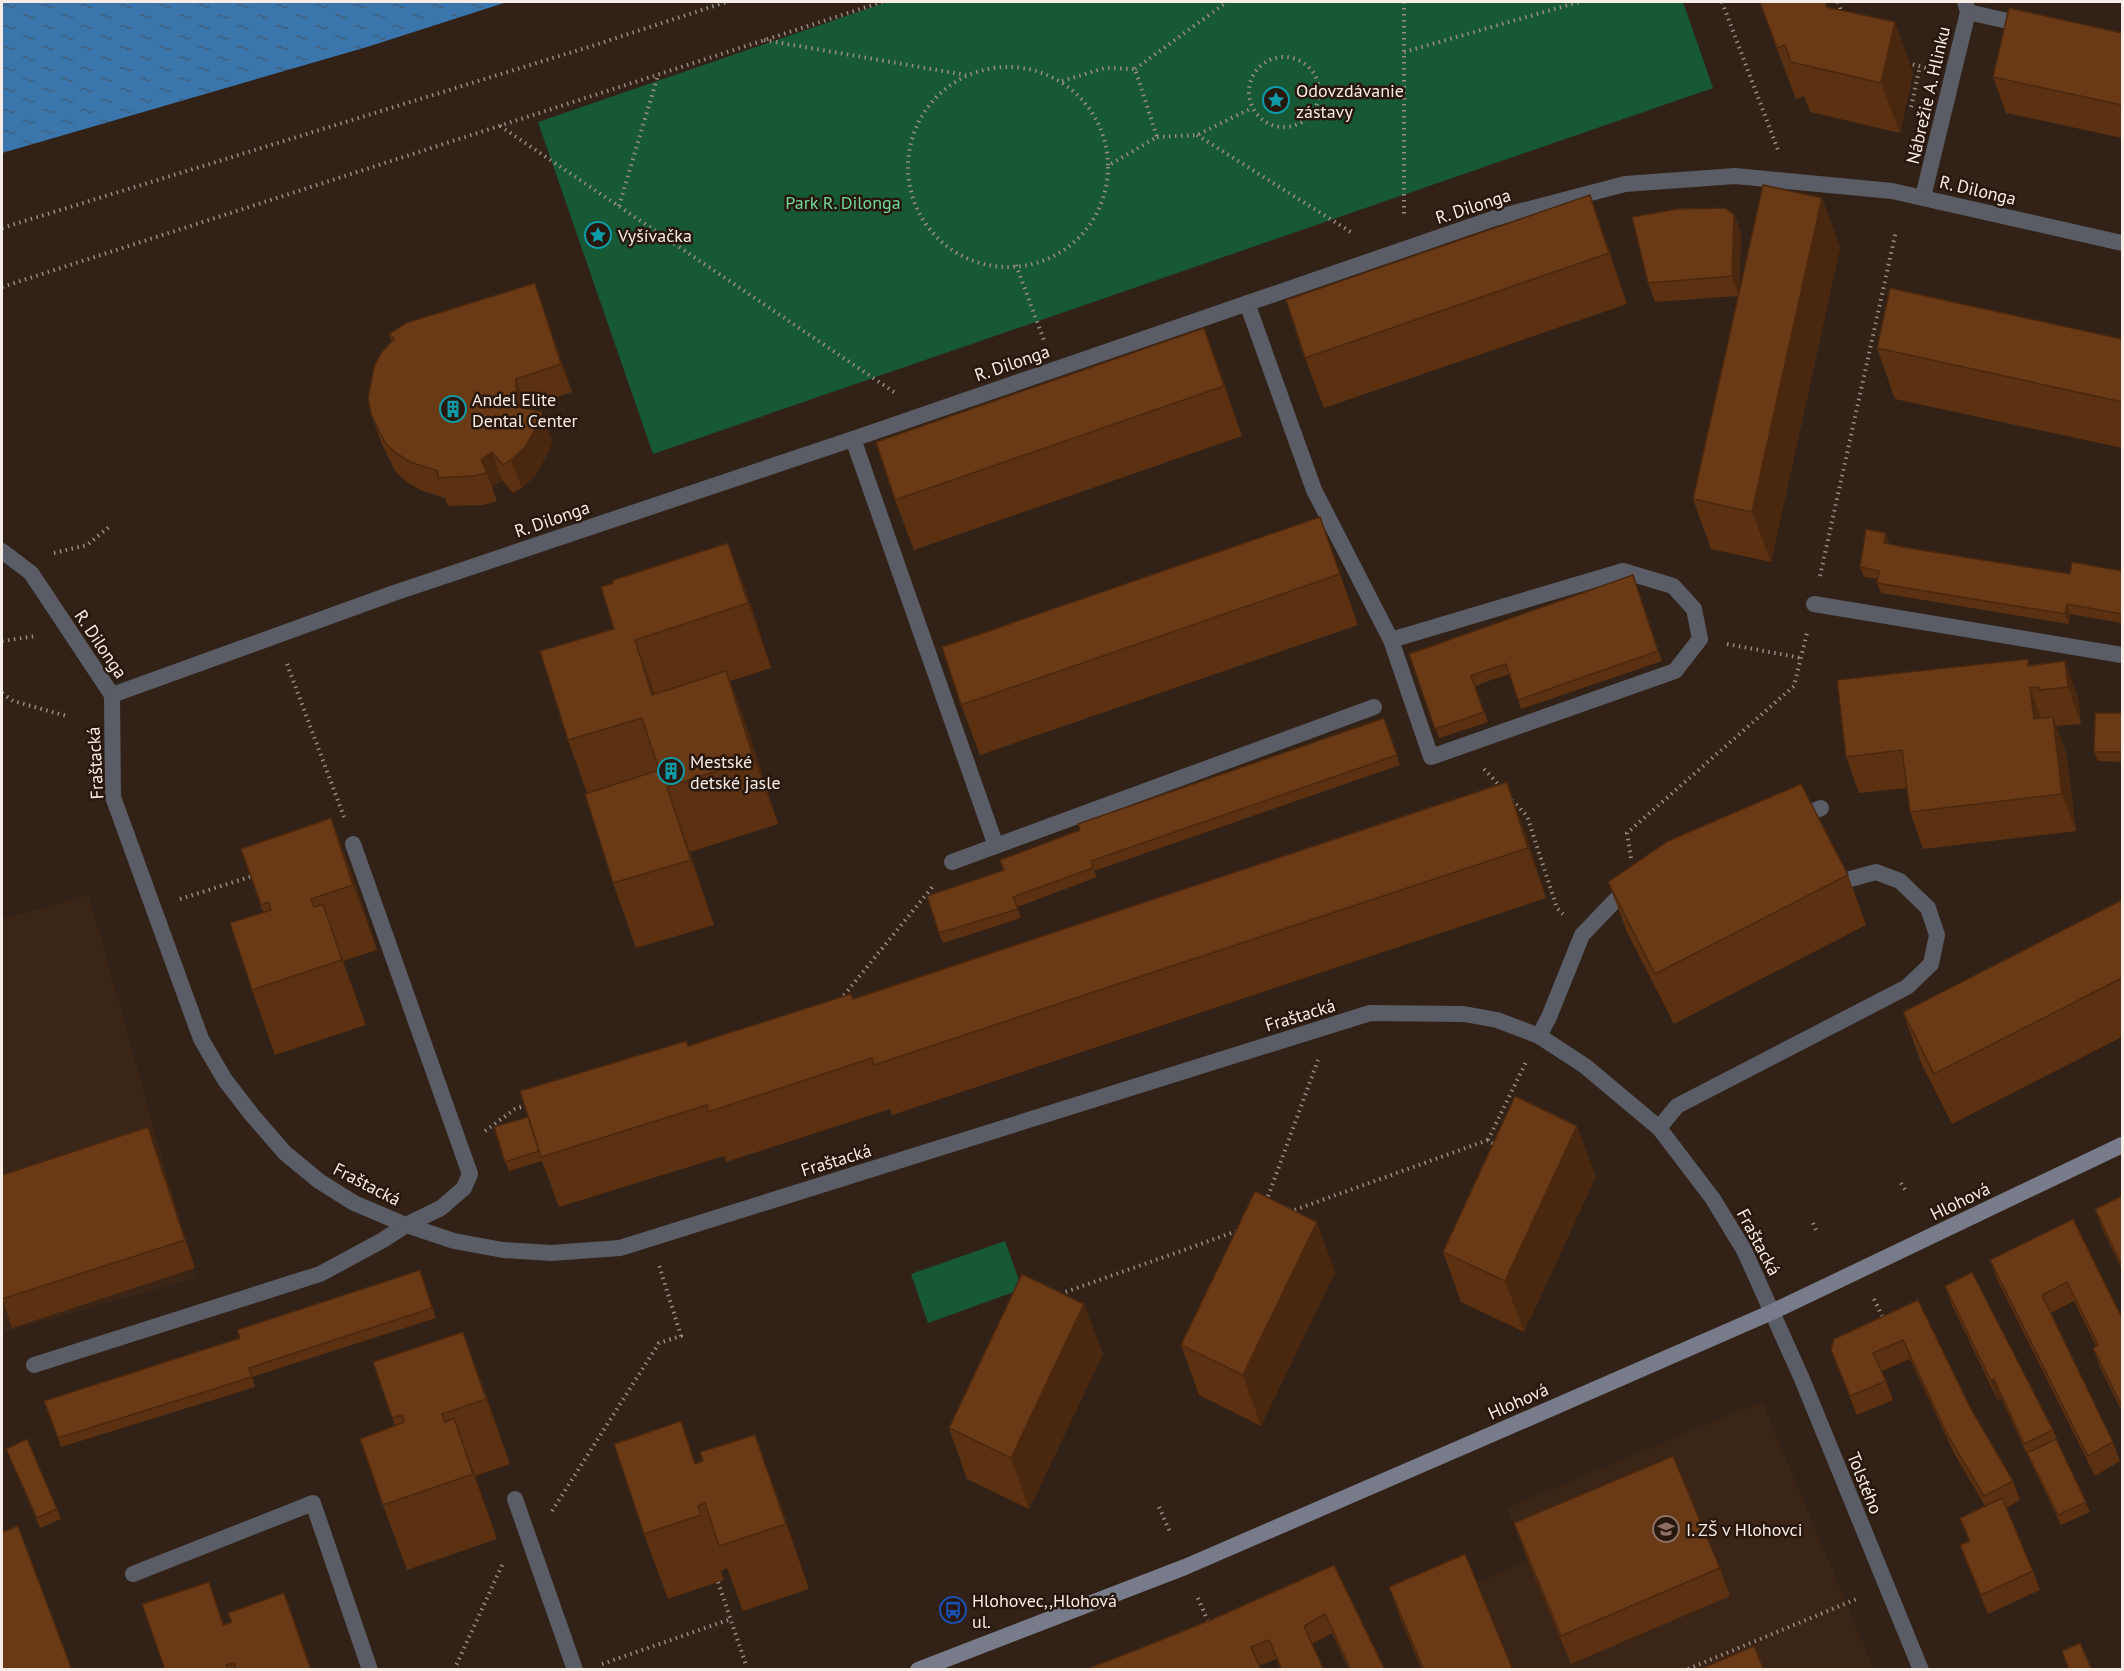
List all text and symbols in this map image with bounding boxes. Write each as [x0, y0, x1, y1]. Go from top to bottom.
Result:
street label: Nábrežie A. Hlinku [1901, 24, 1955, 166]
place label: Odovzdávanie zástavy [1296, 79, 1404, 123]
place icon: Odovzdávanie zástavy [1261, 85, 1291, 115]
street label: R. Dilonga [1937, 170, 2019, 210]
street label: R. Dilonga [1432, 183, 1514, 229]
park label: Park R. Dilonga [785, 191, 901, 214]
place icon: Vyšívačka [583, 220, 613, 250]
place label: Vyšívačka [617, 224, 692, 247]
street label: R. Dilonga [971, 339, 1053, 387]
place label: Andel Elite Dental Center [472, 388, 578, 432]
building icon: Andel Elite Dental Center [438, 394, 468, 424]
street label: R. Dilonga [511, 495, 593, 543]
street label: R. Dilonga [70, 605, 132, 683]
street label: Fraštacká [82, 726, 108, 800]
place label: Mestské detské jasle [690, 750, 781, 794]
building icon: Mestské detské jasle [656, 756, 686, 786]
street label: Fraštacká [1262, 993, 1338, 1037]
street label: Fraštacká [798, 1138, 874, 1182]
street label: Fraštacká [329, 1157, 405, 1211]
street label: Hlohová [1926, 1177, 1994, 1225]
street label: Fraštacká [1732, 1205, 1786, 1279]
street label: Hlohová [1484, 1378, 1552, 1424]
street label: Tolstého [1842, 1449, 1888, 1517]
school or university icon: I. ZŠ v Hlohovci [1651, 1514, 1681, 1544]
place label: I. ZŠ v Hlohovci [1686, 1518, 1803, 1541]
place label: Hlohovec,,Hlohová ul. [972, 1589, 1117, 1633]
bus stop icon: Hlohovec,,Hlohová ul. [938, 1595, 968, 1625]

